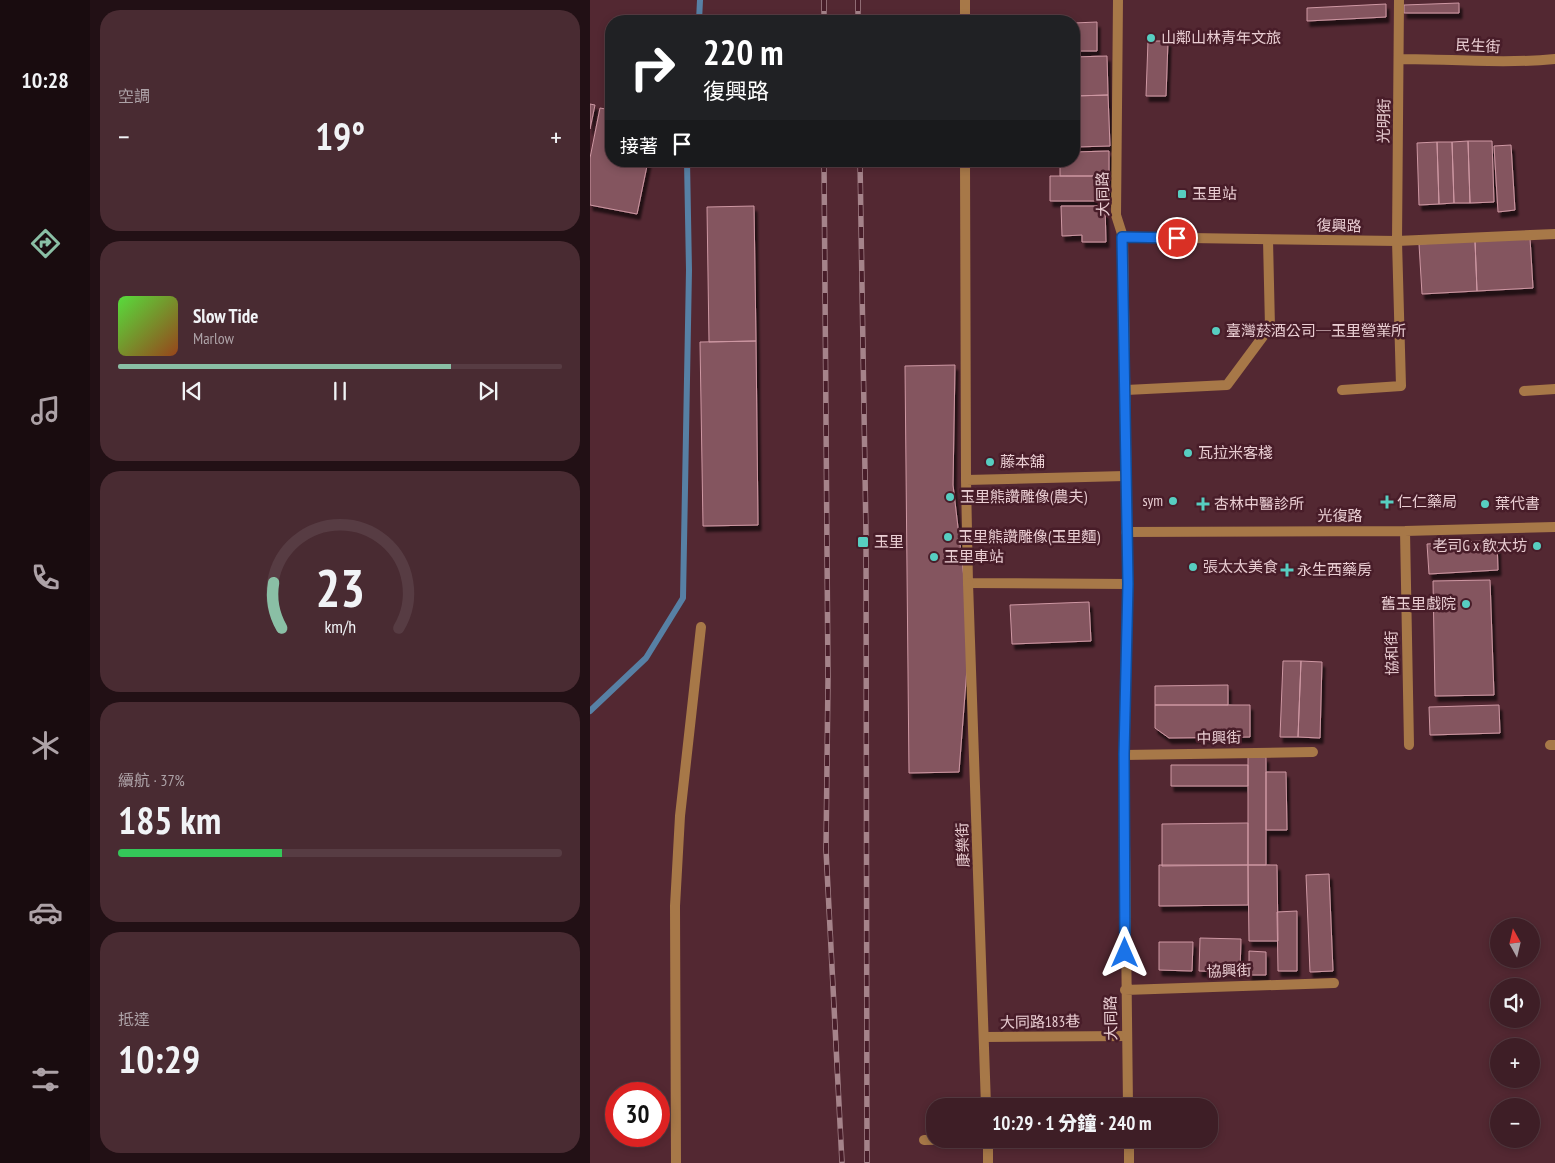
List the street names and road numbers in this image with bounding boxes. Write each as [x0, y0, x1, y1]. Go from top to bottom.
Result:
street label: 民生街 [1455, 35, 1501, 56]
street label: 光明街 [1374, 98, 1393, 144]
street label: 大同路 [1093, 171, 1112, 217]
street label: 復興路 [1316, 216, 1362, 235]
street label: 光復路 [1317, 506, 1363, 525]
street label: 協和街 [1382, 630, 1401, 676]
street label: 中興街 [1196, 728, 1242, 747]
street label: 康樂街 [952, 822, 973, 868]
street label: 協興街 [1206, 960, 1252, 981]
street label: 大同路 [1101, 995, 1120, 1041]
street label: 大同路183巷 [1000, 1011, 1080, 1032]

